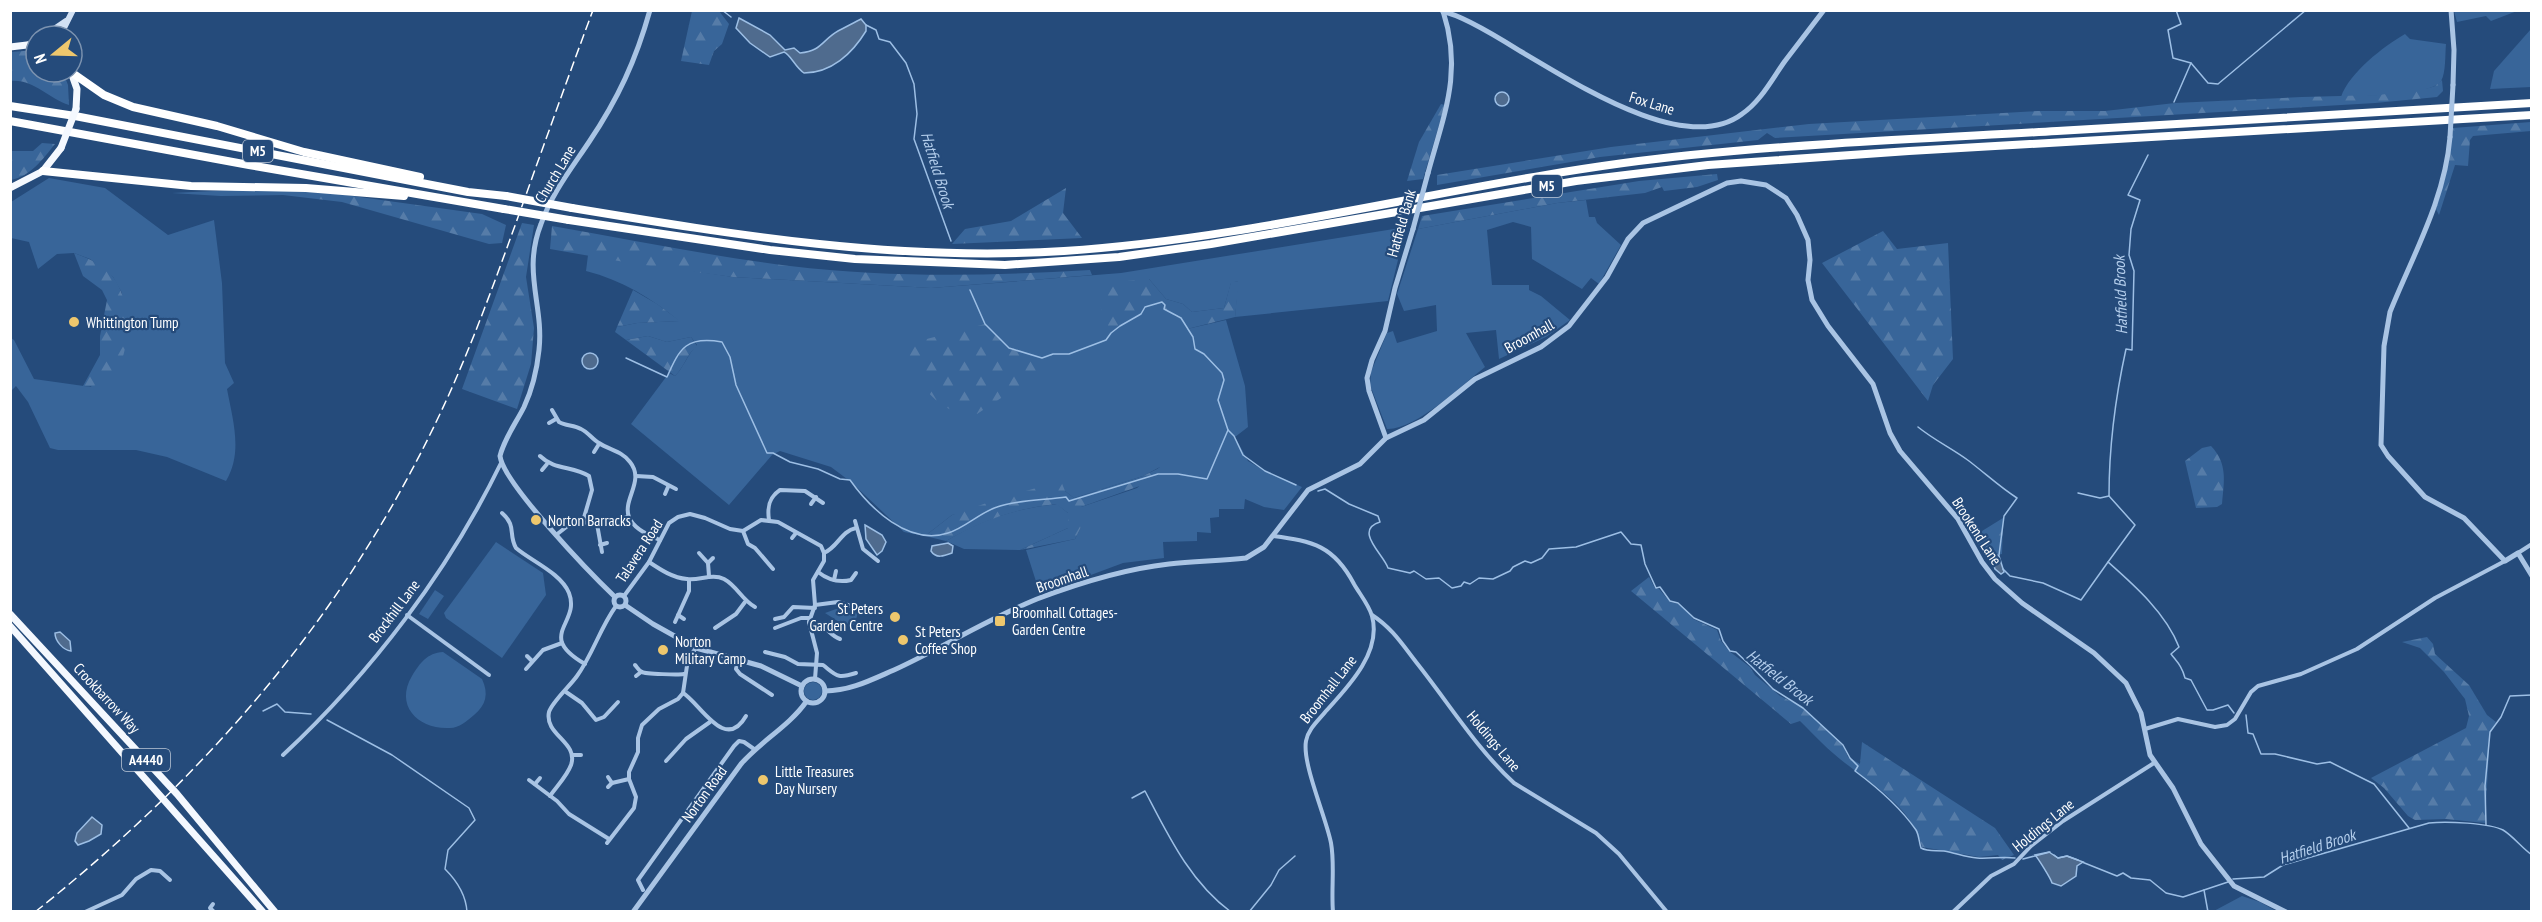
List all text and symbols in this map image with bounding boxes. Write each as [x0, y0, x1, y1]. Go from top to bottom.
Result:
north arrow [24, 24, 84, 84]
text: N [29, 52, 51, 66]
street label: Fox Lane [1627, 87, 1677, 119]
water label: Hatfield Brook [917, 129, 960, 212]
road number: M5 [243, 140, 273, 162]
street label: Church Lane [530, 142, 580, 206]
road number: M5 [1532, 175, 1562, 197]
street label: Hatfield Bank [1382, 187, 1420, 259]
water label: Hatfield Brook [2109, 253, 2131, 335]
place label: Whittington Tump [86, 313, 179, 332]
street label: Broomhall [1501, 314, 1557, 357]
marker: Whittington Tump [67, 315, 81, 329]
street label: Brookend Lane [1948, 494, 2006, 568]
place label: Norton Barracks [548, 511, 631, 530]
marker: Norton Barracks [529, 513, 543, 527]
street label: Talavera Road [611, 516, 667, 586]
street label: Broomhall [1034, 561, 1091, 597]
street label: Brockhill Lane [364, 576, 424, 646]
place label: St Peters Garden Centre [809, 599, 883, 635]
place label: Broomhall Cottages- Garden Centre [1012, 603, 1118, 639]
marker: St Peters Garden Centre [888, 610, 902, 624]
marker: Broomhall Cottages- Garden Centre [993, 614, 1007, 628]
place label: St Peters Coffee Shop [915, 622, 977, 658]
place label: Norton Military Camp [675, 632, 746, 668]
marker: St Peters Coffee Shop [896, 633, 910, 647]
marker: Norton Military Camp [656, 643, 670, 657]
water label: Hatfield Brook [1743, 645, 1819, 710]
street label: Broomhall Lane [1295, 651, 1361, 727]
street label: Crookbarrow Way [70, 659, 145, 737]
street label: Holdings Lane [1463, 707, 1525, 775]
road number: A4440 [122, 749, 170, 771]
street label: Norton Road [677, 762, 731, 826]
place label: Little Treasures Day Nursery [775, 762, 854, 798]
marker: Little Treasures Day Nursery [756, 773, 770, 787]
street label: Holdings Lane [2008, 794, 2078, 856]
water label: Hatfield Brook [2276, 824, 2359, 868]

